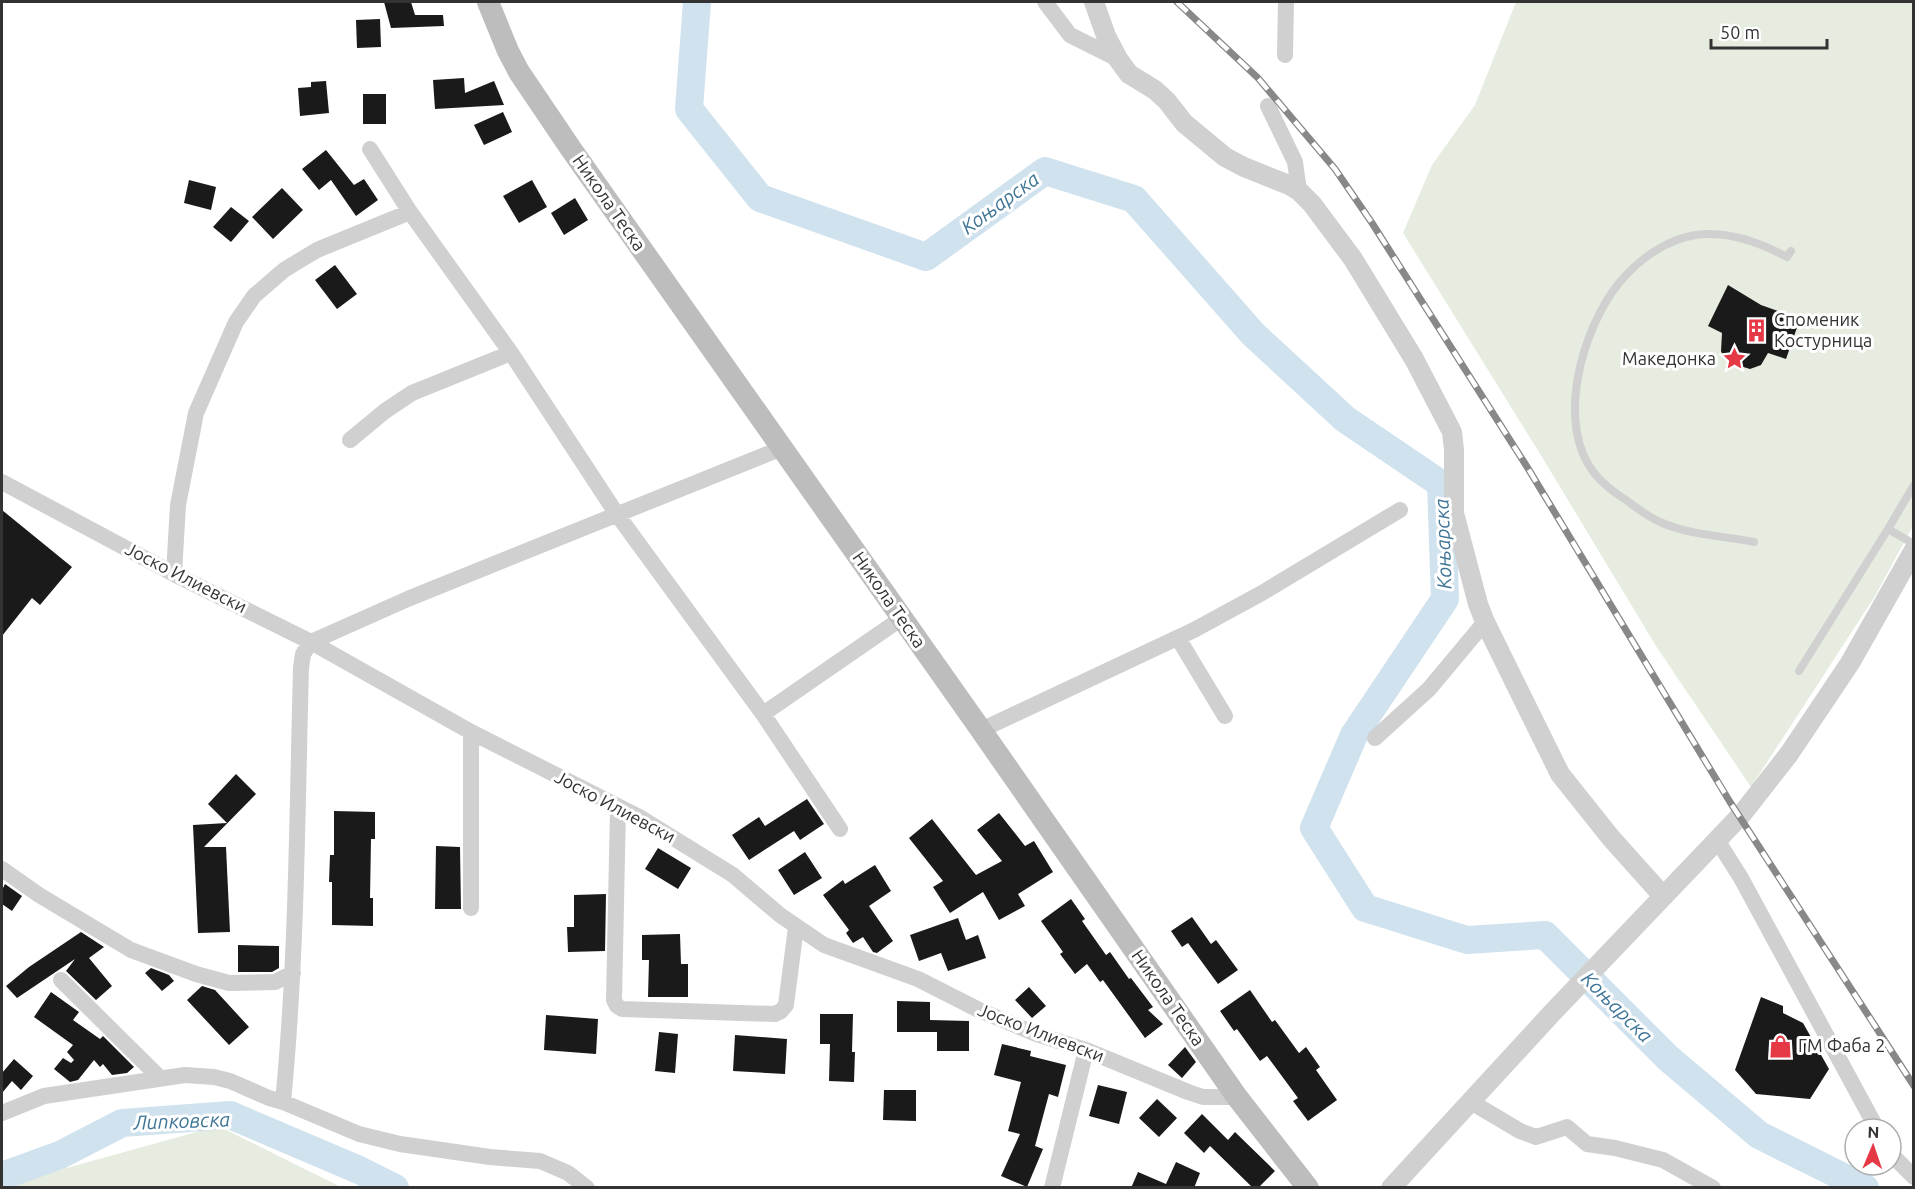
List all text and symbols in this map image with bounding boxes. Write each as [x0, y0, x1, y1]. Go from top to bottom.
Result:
scale bar [1711, 12, 1826, 50]
text: 50 m [1720, 22, 1760, 42]
street label: Никола Теска [569, 151, 650, 254]
water label: Коњарска [956, 167, 1043, 239]
place label: Споменик Костурница [1774, 309, 1872, 350]
building icon: Споменик Костурница [1743, 317, 1769, 343]
place icon: Македонка [1721, 346, 1747, 372]
place label: Македонка [1622, 348, 1716, 368]
water label: Коњарска [1429, 498, 1456, 590]
street label: Јоско Илиевски [122, 538, 250, 616]
street label: Никола Теска [849, 548, 930, 651]
street label: Јоско Илиевски [552, 766, 679, 846]
street label: Никола Теска [1128, 946, 1209, 1049]
water label: Коњарска [1577, 966, 1658, 1047]
street label: Јоско Илиевски [975, 999, 1107, 1065]
shop icon: ГМ Фаба 2 [1767, 1033, 1793, 1059]
place label: ГМ Фаба 2 [1798, 1035, 1885, 1055]
water label: Липковска [132, 1107, 231, 1134]
north arrow [1843, 1117, 1903, 1177]
text: N [1867, 1123, 1880, 1141]

